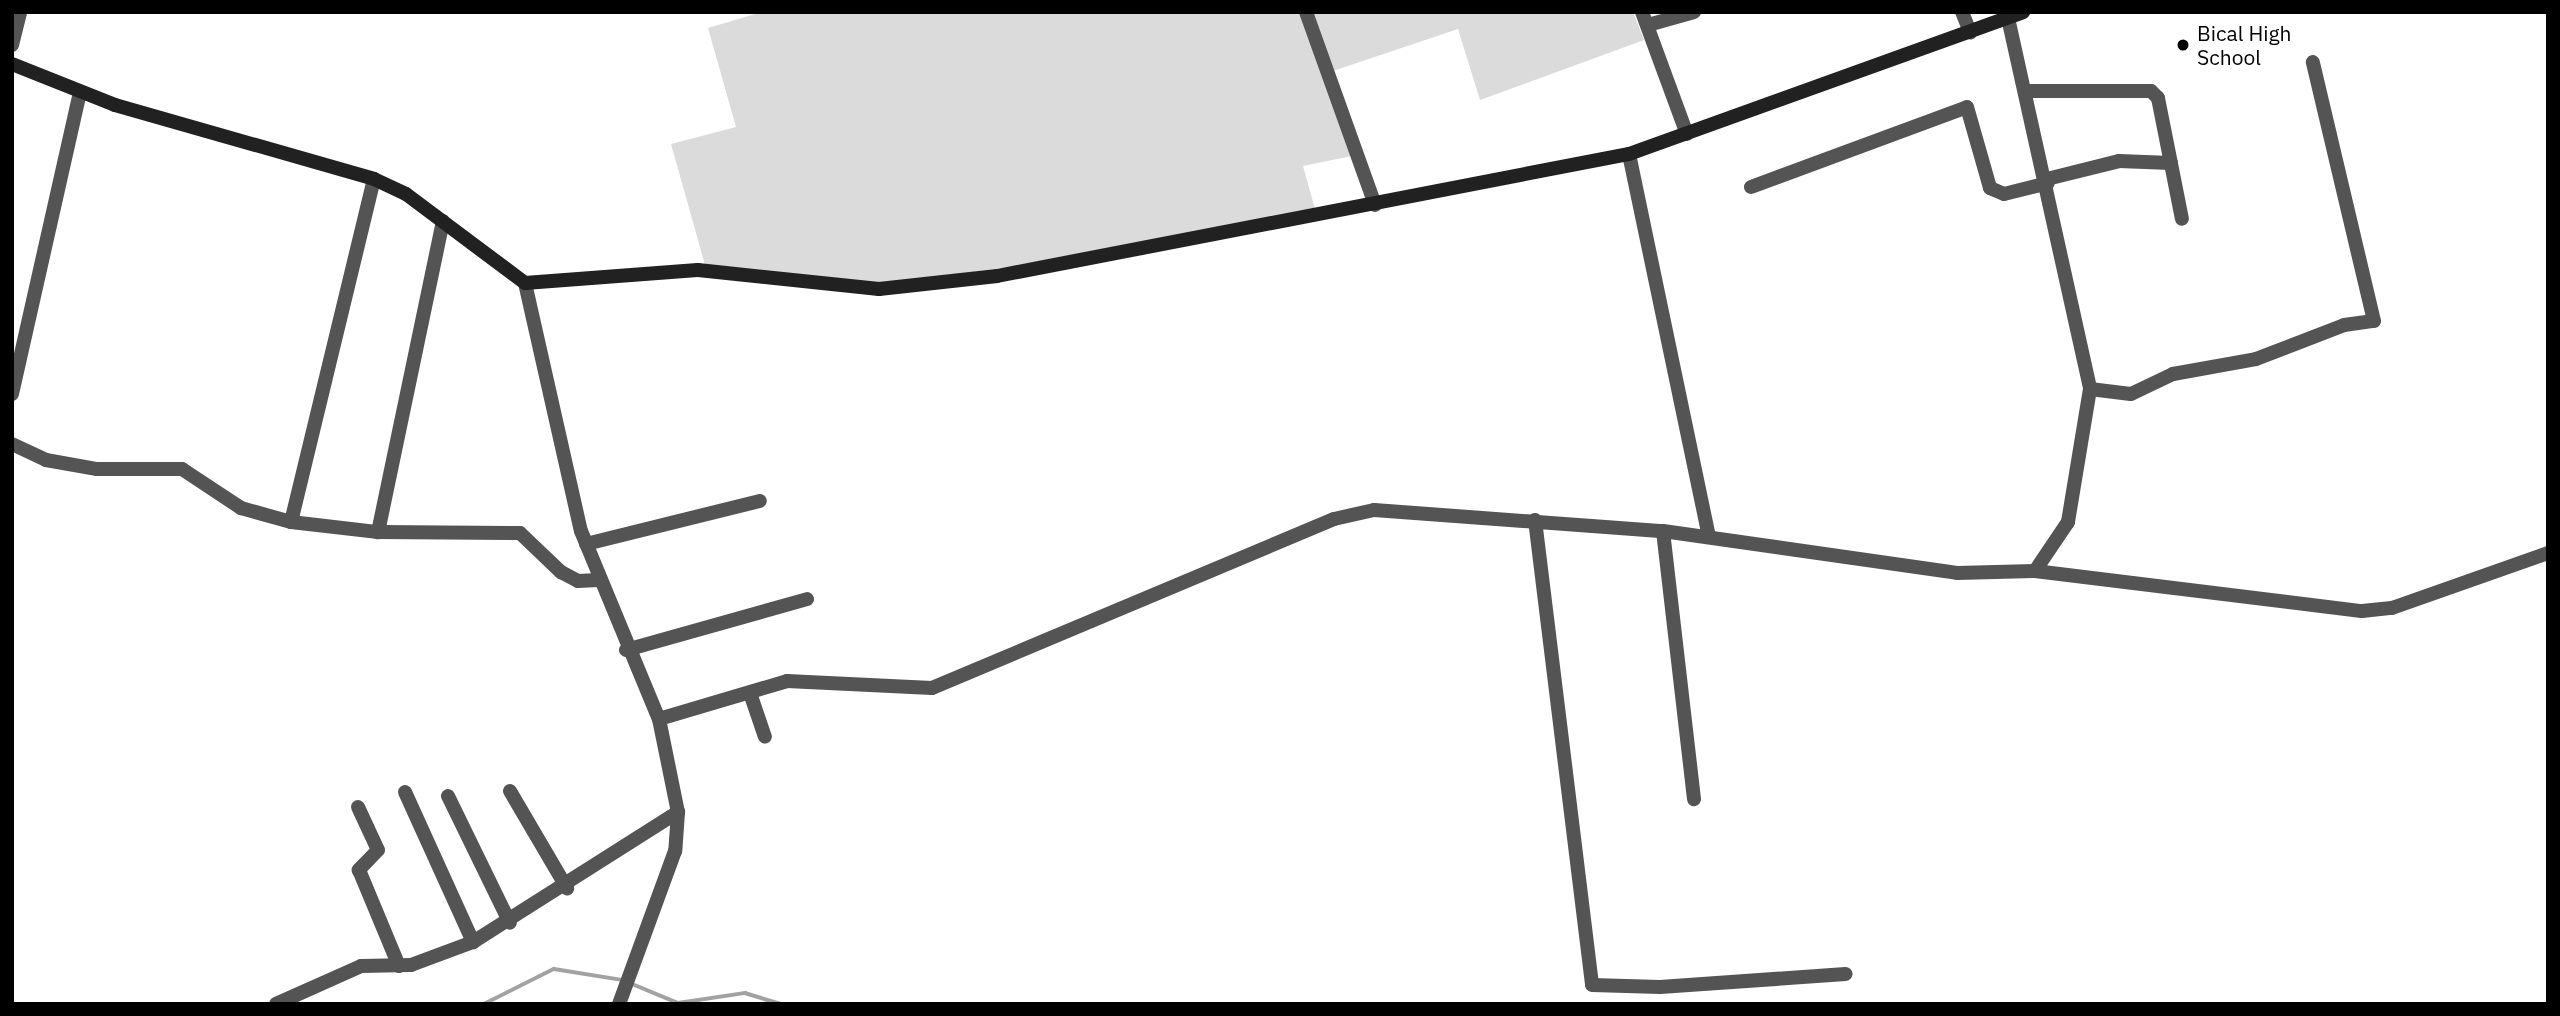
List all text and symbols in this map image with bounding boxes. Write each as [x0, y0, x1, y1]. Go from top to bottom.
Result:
place label: Bical High School [2197, 20, 2292, 70]
marker: Bical High School [2175, 37, 2191, 53]

